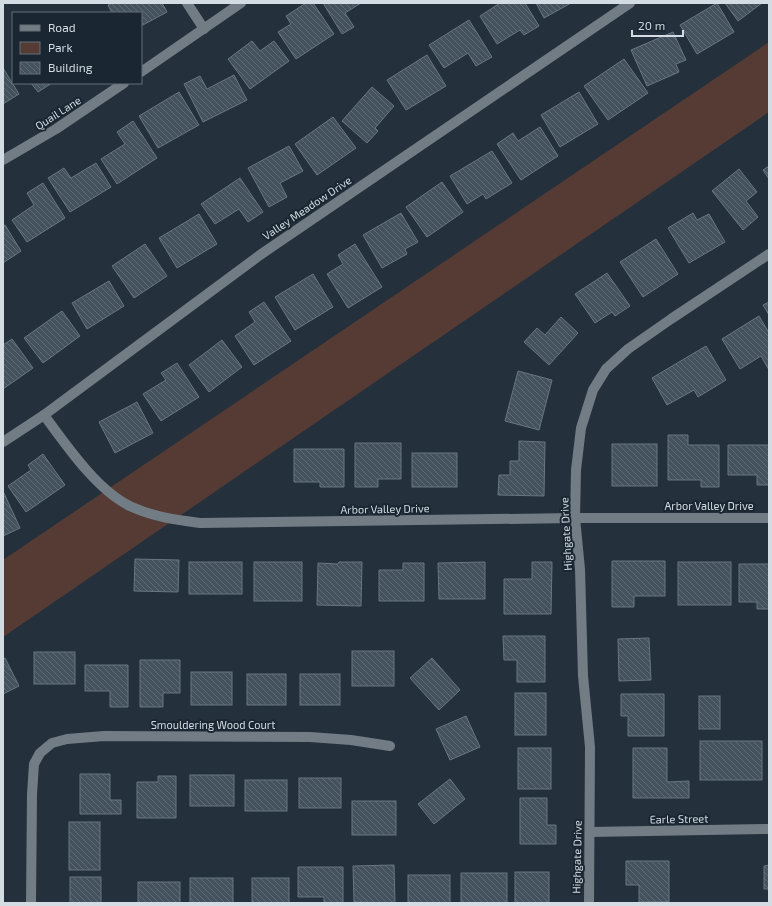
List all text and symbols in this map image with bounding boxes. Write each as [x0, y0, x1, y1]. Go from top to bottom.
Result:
legend [12, 12, 142, 84]
scale bar [632, 12, 683, 38]
text: 20 m [638, 18, 665, 32]
text: Road [48, 20, 76, 34]
text: Park [48, 40, 73, 54]
text: Building [48, 60, 93, 74]
street label: Quail Lane [32, 93, 84, 133]
street label: Valley Meadow Drive [260, 173, 354, 242]
street label: Highgate Drive [557, 497, 574, 571]
street label: Arbor Valley Drive [664, 499, 754, 512]
street label: Arbor Valley Drive [340, 501, 430, 516]
street label: Smouldering Wood Court [151, 718, 275, 731]
street label: Earle Street [649, 811, 709, 826]
street label: Highgate Drive [569, 820, 584, 894]

